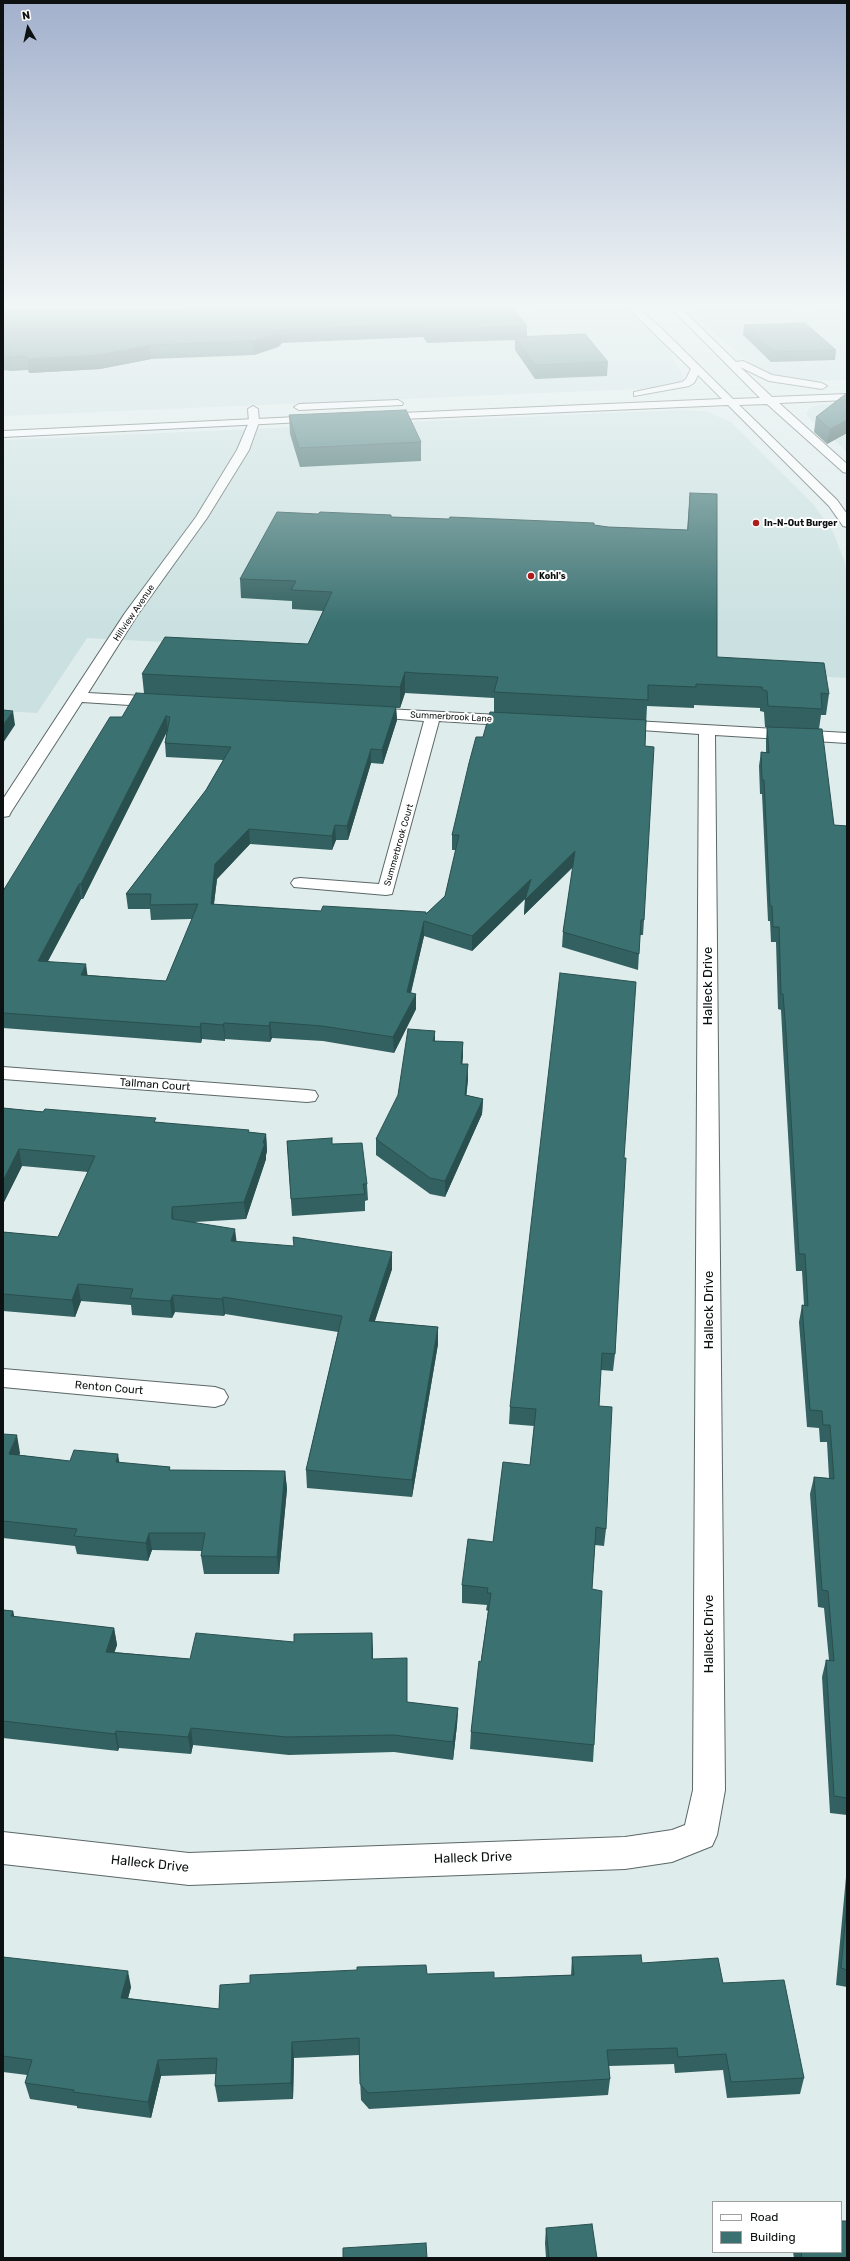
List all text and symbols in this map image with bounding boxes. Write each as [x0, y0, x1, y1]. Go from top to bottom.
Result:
north arrow [8, 8, 48, 48]
text: N [21, 9, 31, 23]
marker: In-N-Out Burger [751, 518, 761, 528]
place label: In-N-Out Burger [764, 518, 837, 528]
marker: Kohl's [526, 571, 536, 581]
place label: Kohl's [539, 571, 566, 581]
street label: Hillview Avenue [111, 583, 157, 643]
street label: Summerbrook Lane [410, 709, 492, 725]
street label: Summerbrook Court [382, 803, 416, 887]
street label: Halleck Drive [700, 947, 716, 1025]
street label: Tallman Court [119, 1076, 191, 1094]
street label: Halleck Drive [701, 1271, 717, 1349]
street label: Renton Court [74, 1378, 144, 1398]
street label: Halleck Drive [701, 1595, 717, 1673]
street label: Halleck Drive [434, 1849, 512, 1867]
street label: Halleck Drive [110, 1852, 190, 1876]
legend [712, 2201, 842, 2253]
text: Road [750, 2210, 778, 2224]
text: Building [750, 2230, 796, 2244]

